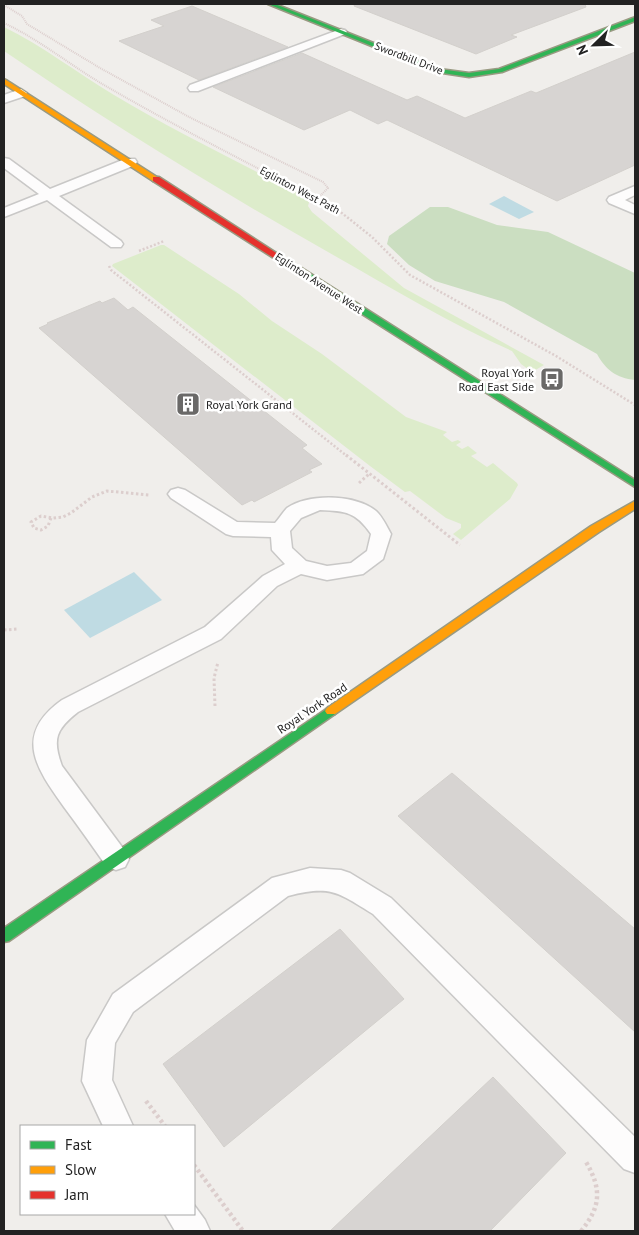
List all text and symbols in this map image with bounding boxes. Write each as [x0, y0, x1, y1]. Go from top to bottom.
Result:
north arrow [569, 20, 619, 70]
street label: Swordbill Drive [373, 39, 446, 78]
text: N [572, 42, 592, 58]
street label: Eglinton West Path [258, 163, 342, 217]
street label: Eglinton Avenue West [273, 249, 366, 317]
place label: Royal York Road East Side [459, 365, 534, 394]
bus stop icon: Royal York Road East Side [539, 366, 565, 392]
building icon: Royal York Grand [175, 391, 201, 417]
place label: Royal York Grand [206, 397, 292, 412]
street label: Royal York Road [274, 679, 350, 737]
legend [20, 1125, 195, 1215]
text: Fast [65, 1135, 92, 1154]
text: Slow [65, 1160, 96, 1179]
text: Jam [64, 1185, 89, 1204]

